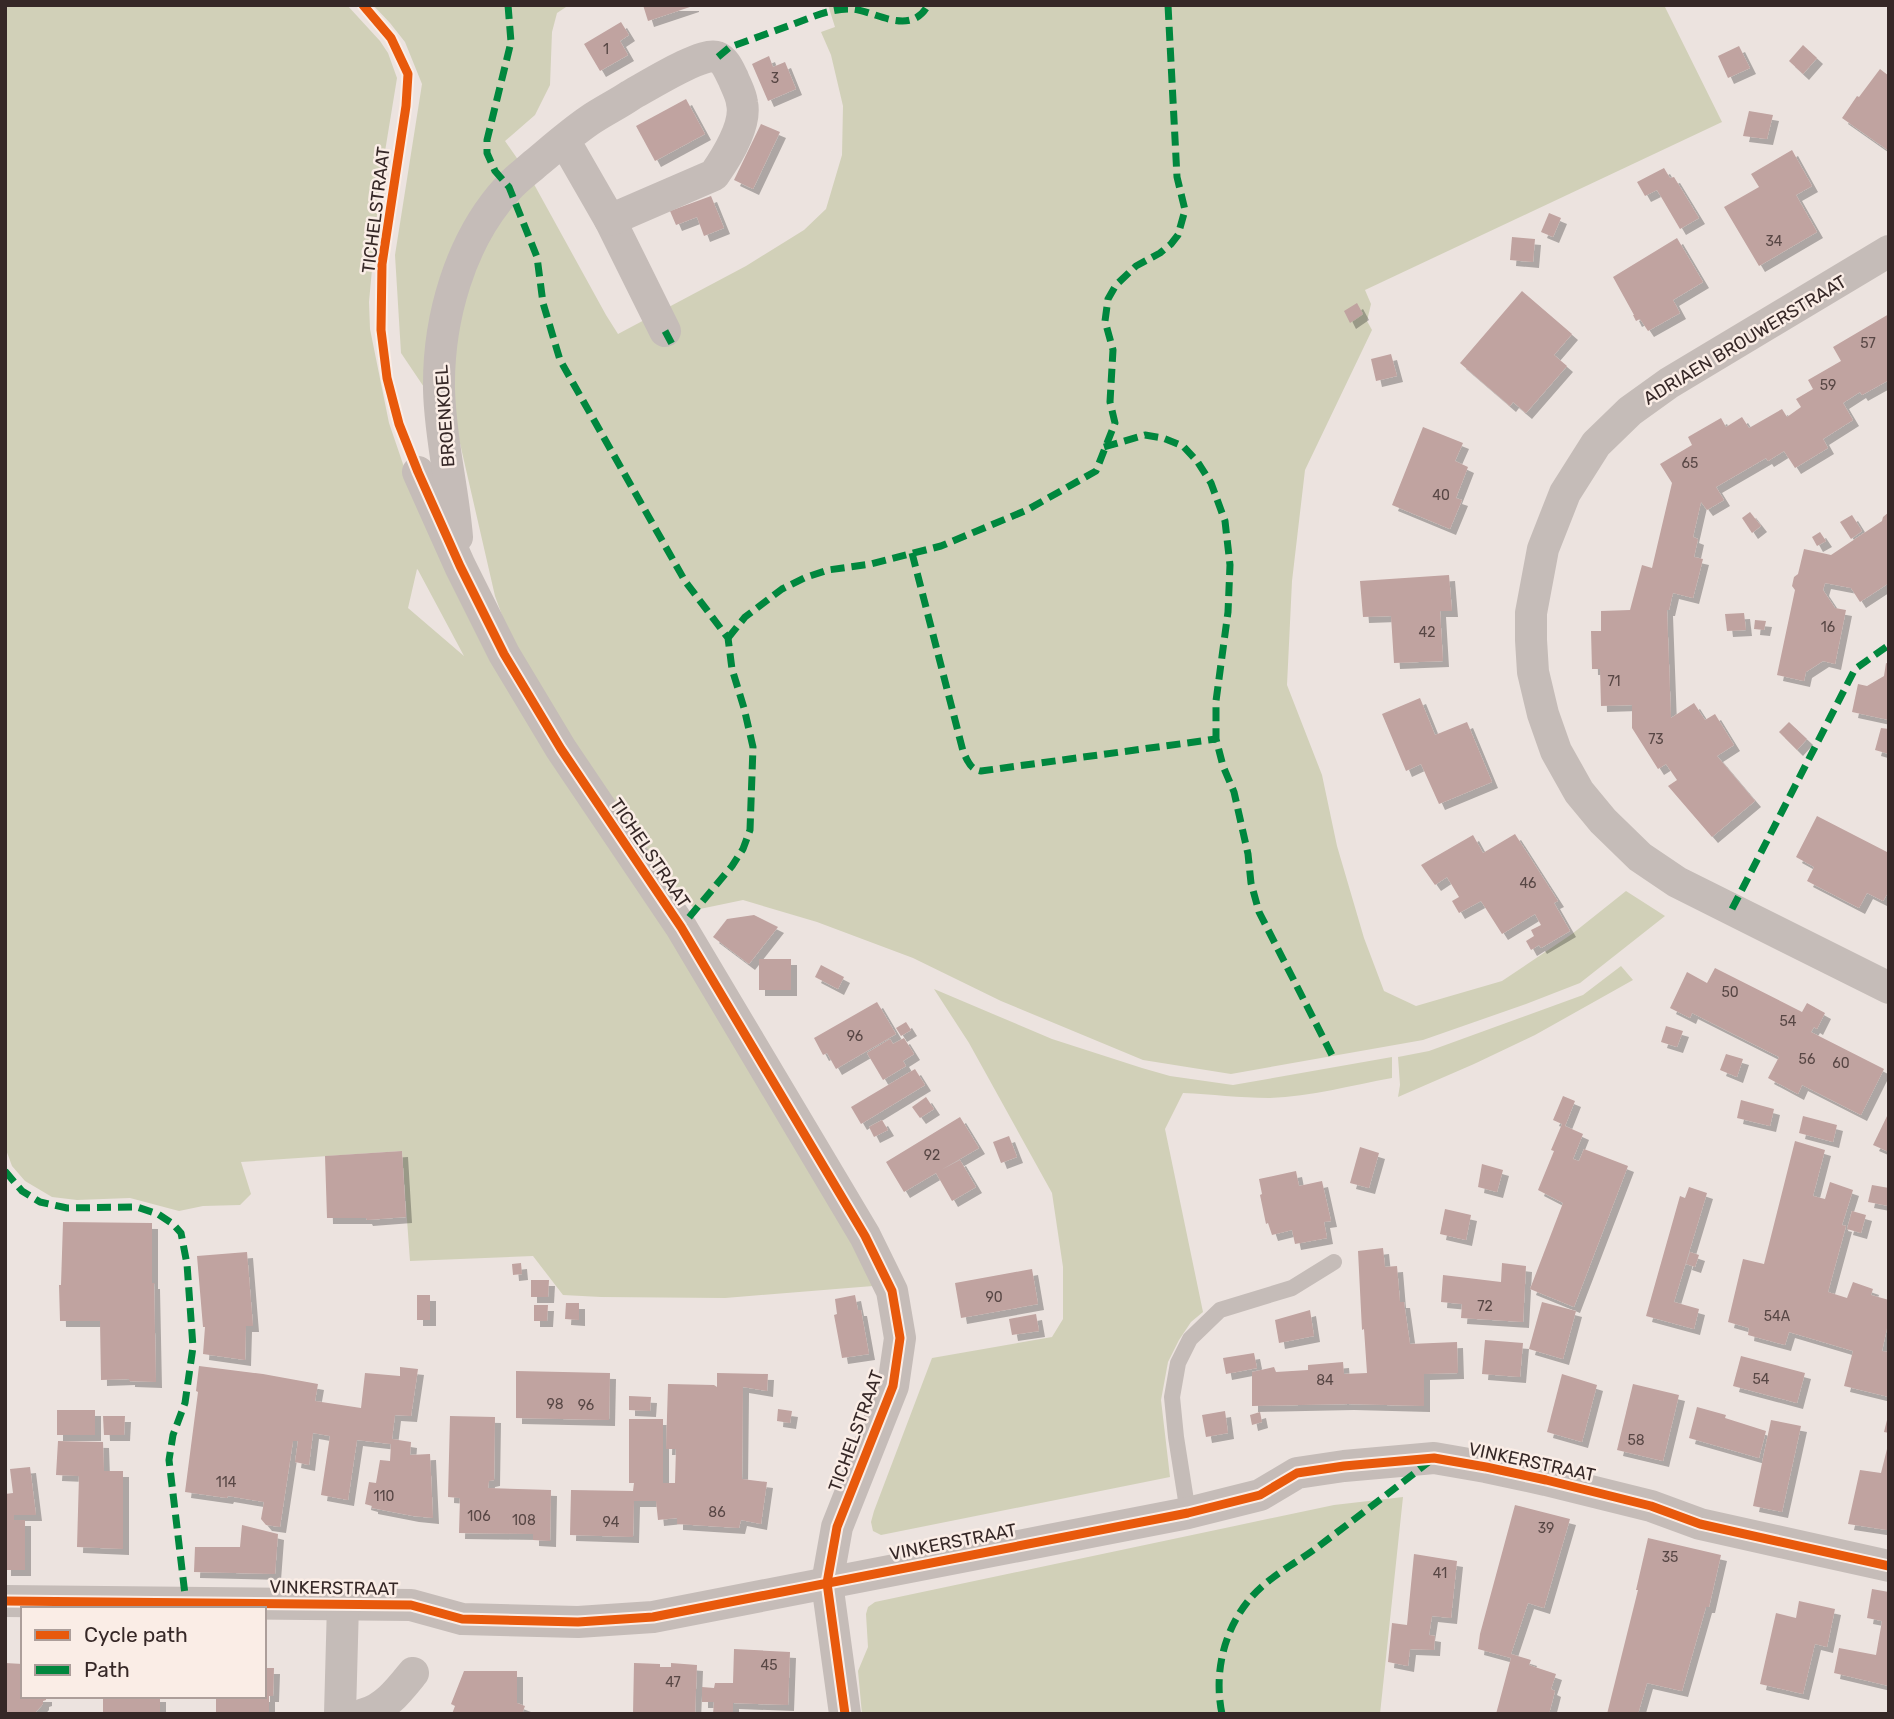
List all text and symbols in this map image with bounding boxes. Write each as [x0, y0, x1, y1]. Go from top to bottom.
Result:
house number: 1 [603, 41, 609, 58]
house number: 3 [771, 70, 779, 87]
street label: TICHELSTRAAT [357, 145, 395, 275]
house number: 34 [1765, 233, 1783, 250]
street label: ADRIAEN BROUWERSTRAAT [1639, 271, 1851, 409]
house number: 57 [1860, 335, 1876, 352]
street label: BROENKOEL [430, 364, 460, 468]
house number: 59 [1820, 377, 1836, 394]
house number: 65 [1682, 455, 1698, 472]
house number: 40 [1432, 487, 1450, 504]
house number: 16 [1821, 619, 1835, 636]
house number: 42 [1419, 624, 1435, 641]
house number: 71 [1607, 673, 1621, 690]
house number: 73 [1648, 731, 1664, 748]
street label: TICHELSTRAAT [605, 794, 695, 912]
house number: 46 [1519, 875, 1537, 892]
house number: 50 [1721, 984, 1739, 1001]
house number: 54 [1779, 1013, 1797, 1030]
house number: 96 [847, 1028, 863, 1045]
house number: 56 [1799, 1051, 1815, 1068]
house number: 60 [1832, 1055, 1850, 1072]
house number: 92 [924, 1147, 940, 1164]
house number: 90 [985, 1289, 1003, 1306]
house number: 72 [1477, 1298, 1493, 1315]
house number: 54A [1764, 1308, 1791, 1325]
street label: TICHELSTRAAT [824, 1367, 888, 1495]
house number: 54 [1752, 1371, 1770, 1388]
house number: 84 [1316, 1372, 1334, 1389]
house number: 98 [546, 1396, 564, 1413]
house number: 96 [578, 1397, 594, 1414]
house number: 58 [1627, 1432, 1645, 1449]
street label: VINKERSTRAAT [1467, 1438, 1597, 1486]
house number: 114 [216, 1474, 237, 1491]
house number: 110 [374, 1488, 395, 1505]
house number: 86 [708, 1504, 726, 1521]
house number: 106 [467, 1508, 491, 1525]
house number: 108 [512, 1512, 536, 1529]
house number: 94 [603, 1514, 620, 1531]
street label: VINKERSTRAAT [887, 1519, 1019, 1565]
house number: 39 [1538, 1520, 1554, 1537]
house number: 35 [1662, 1549, 1678, 1566]
house number: 41 [1433, 1565, 1447, 1582]
street label: VINKERSTRAAT [269, 1576, 399, 1600]
legend [21, 1607, 266, 1698]
text: Cycle path [84, 1622, 188, 1647]
text: Path [84, 1657, 130, 1682]
house number: 45 [760, 1657, 778, 1674]
house number: 47 [665, 1674, 681, 1691]

